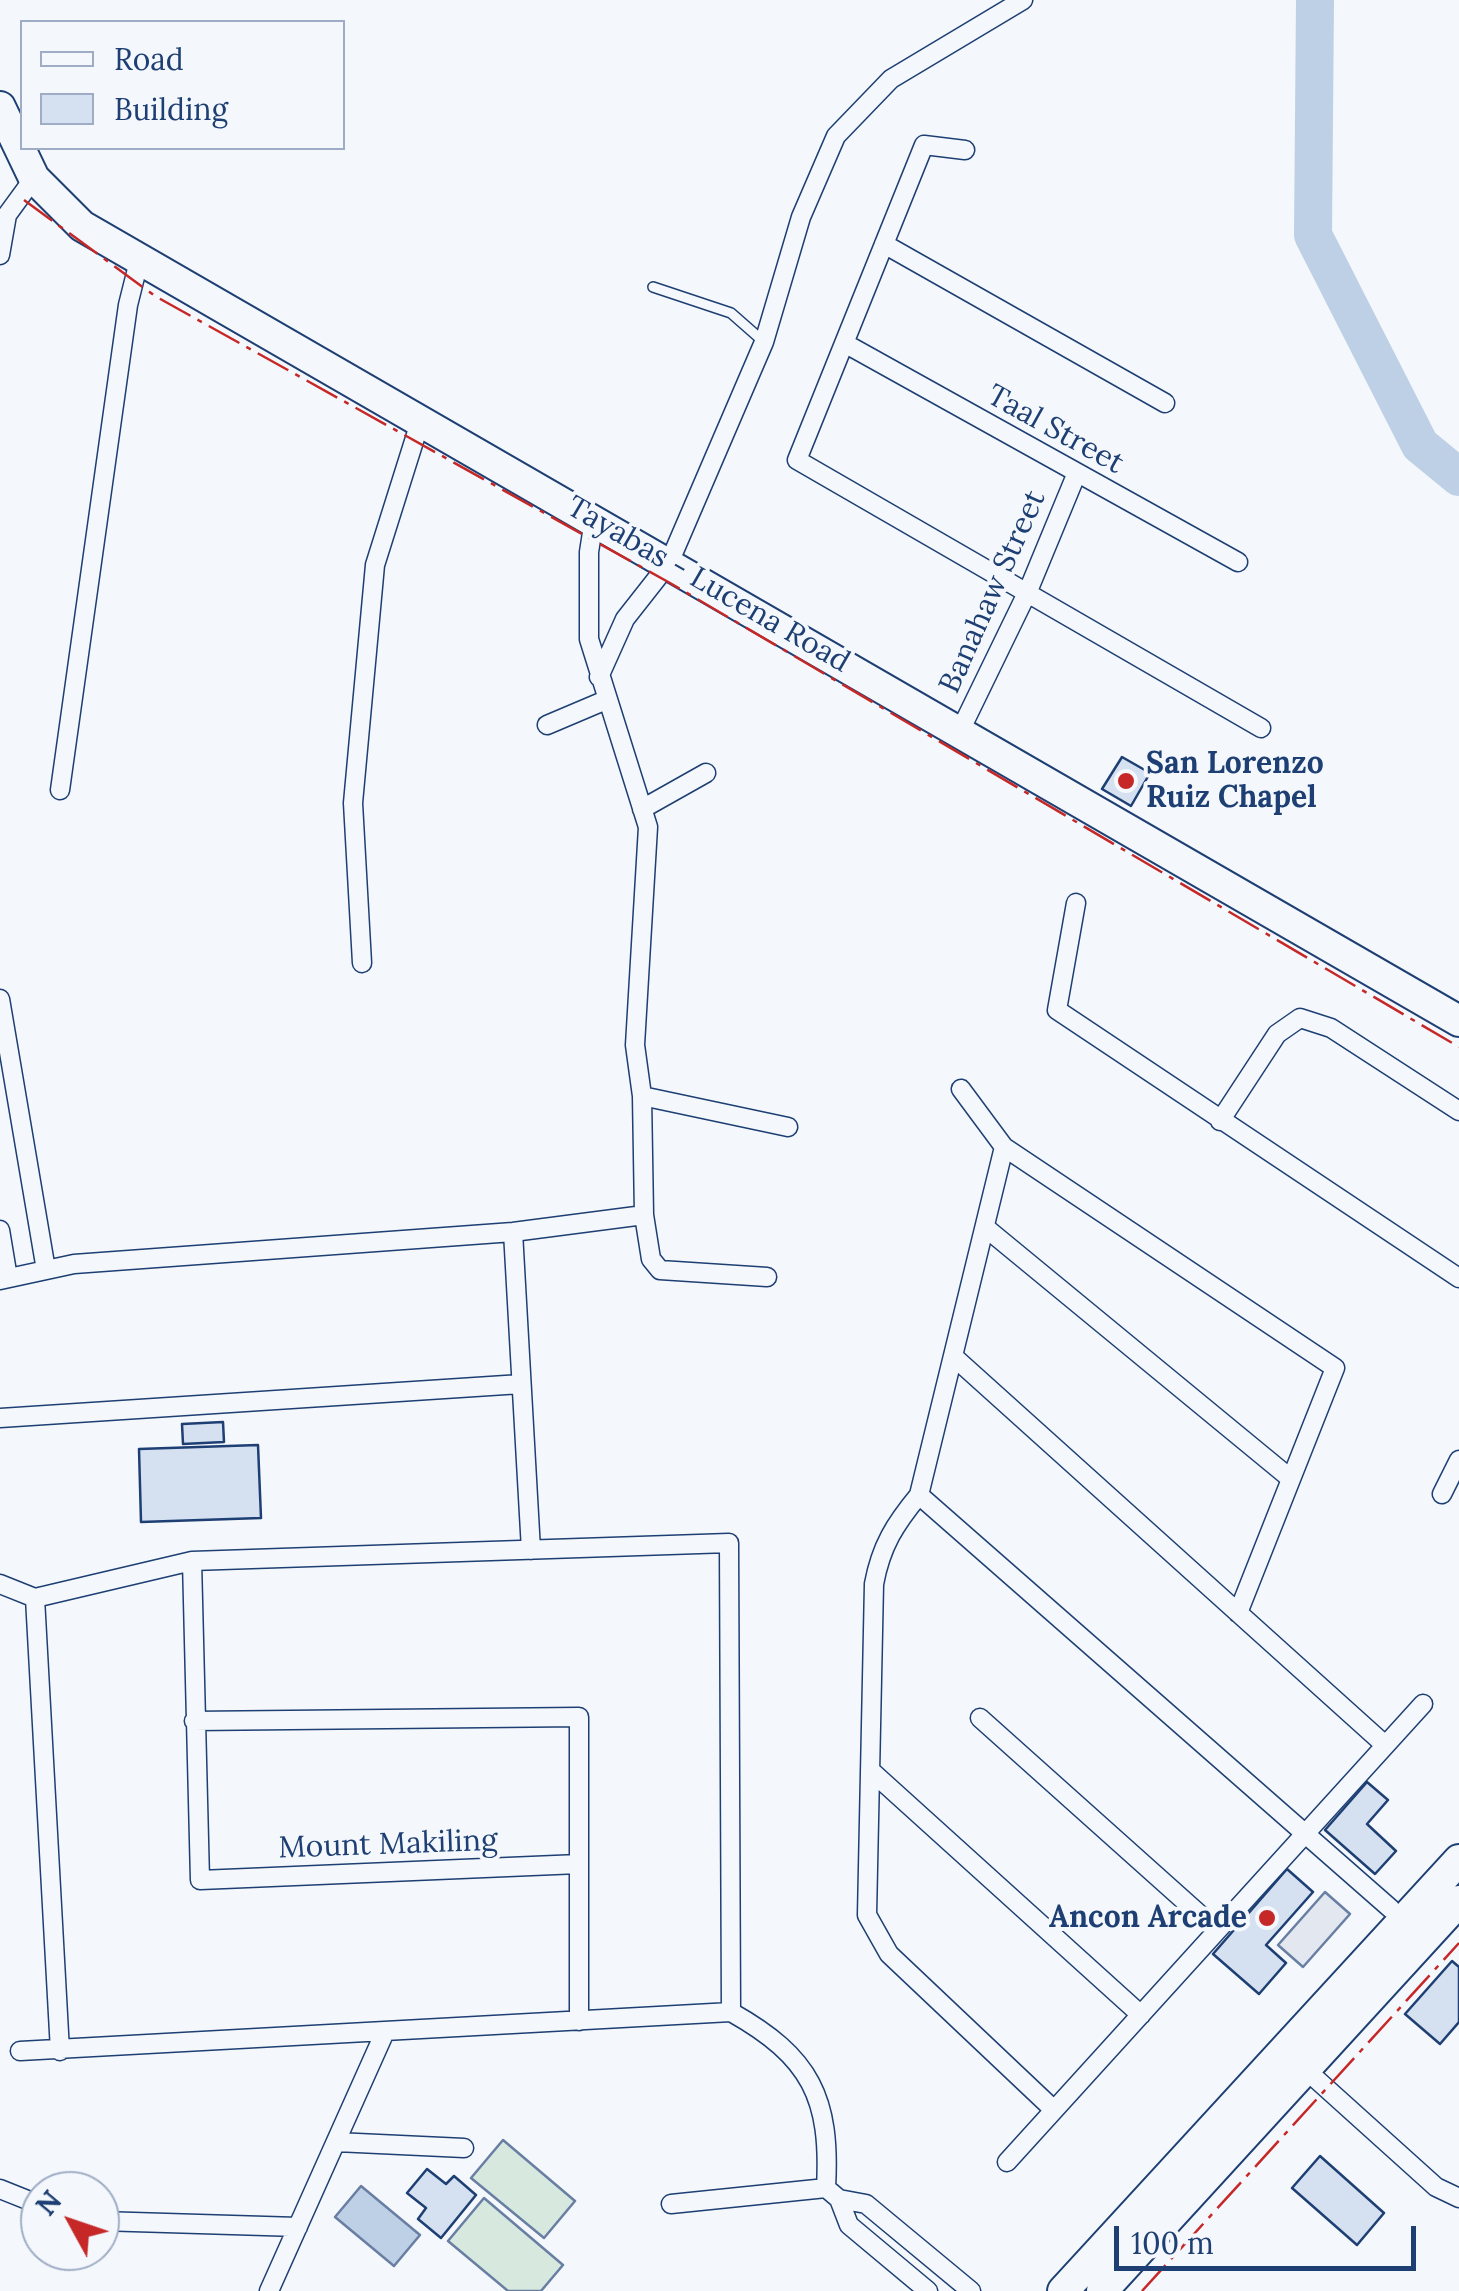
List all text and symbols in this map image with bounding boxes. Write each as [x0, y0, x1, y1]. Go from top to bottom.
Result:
legend [20, 20, 345, 150]
text: Road [114, 40, 184, 78]
text: Building [114, 90, 228, 128]
street label: Taal Street [980, 378, 1130, 482]
street label: Banahaw Street [932, 485, 1054, 699]
street label: Tayabas - Lucena Road [560, 489, 856, 681]
place label: San Lorenzo Ruiz Chapel [1146, 746, 1324, 816]
marker: San Lorenzo Ruiz Chapel [1115, 770, 1137, 792]
street label: Mount Makiling [278, 1823, 498, 1867]
place label: Ancon Arcade [1049, 1900, 1247, 1936]
marker: Ancon Arcade [1256, 1907, 1278, 1929]
north arrow [20, 2171, 120, 2271]
text: N [28, 2183, 69, 2223]
scale bar [1119, 2206, 1422, 2268]
text: 100 m [1131, 2224, 1214, 2262]

